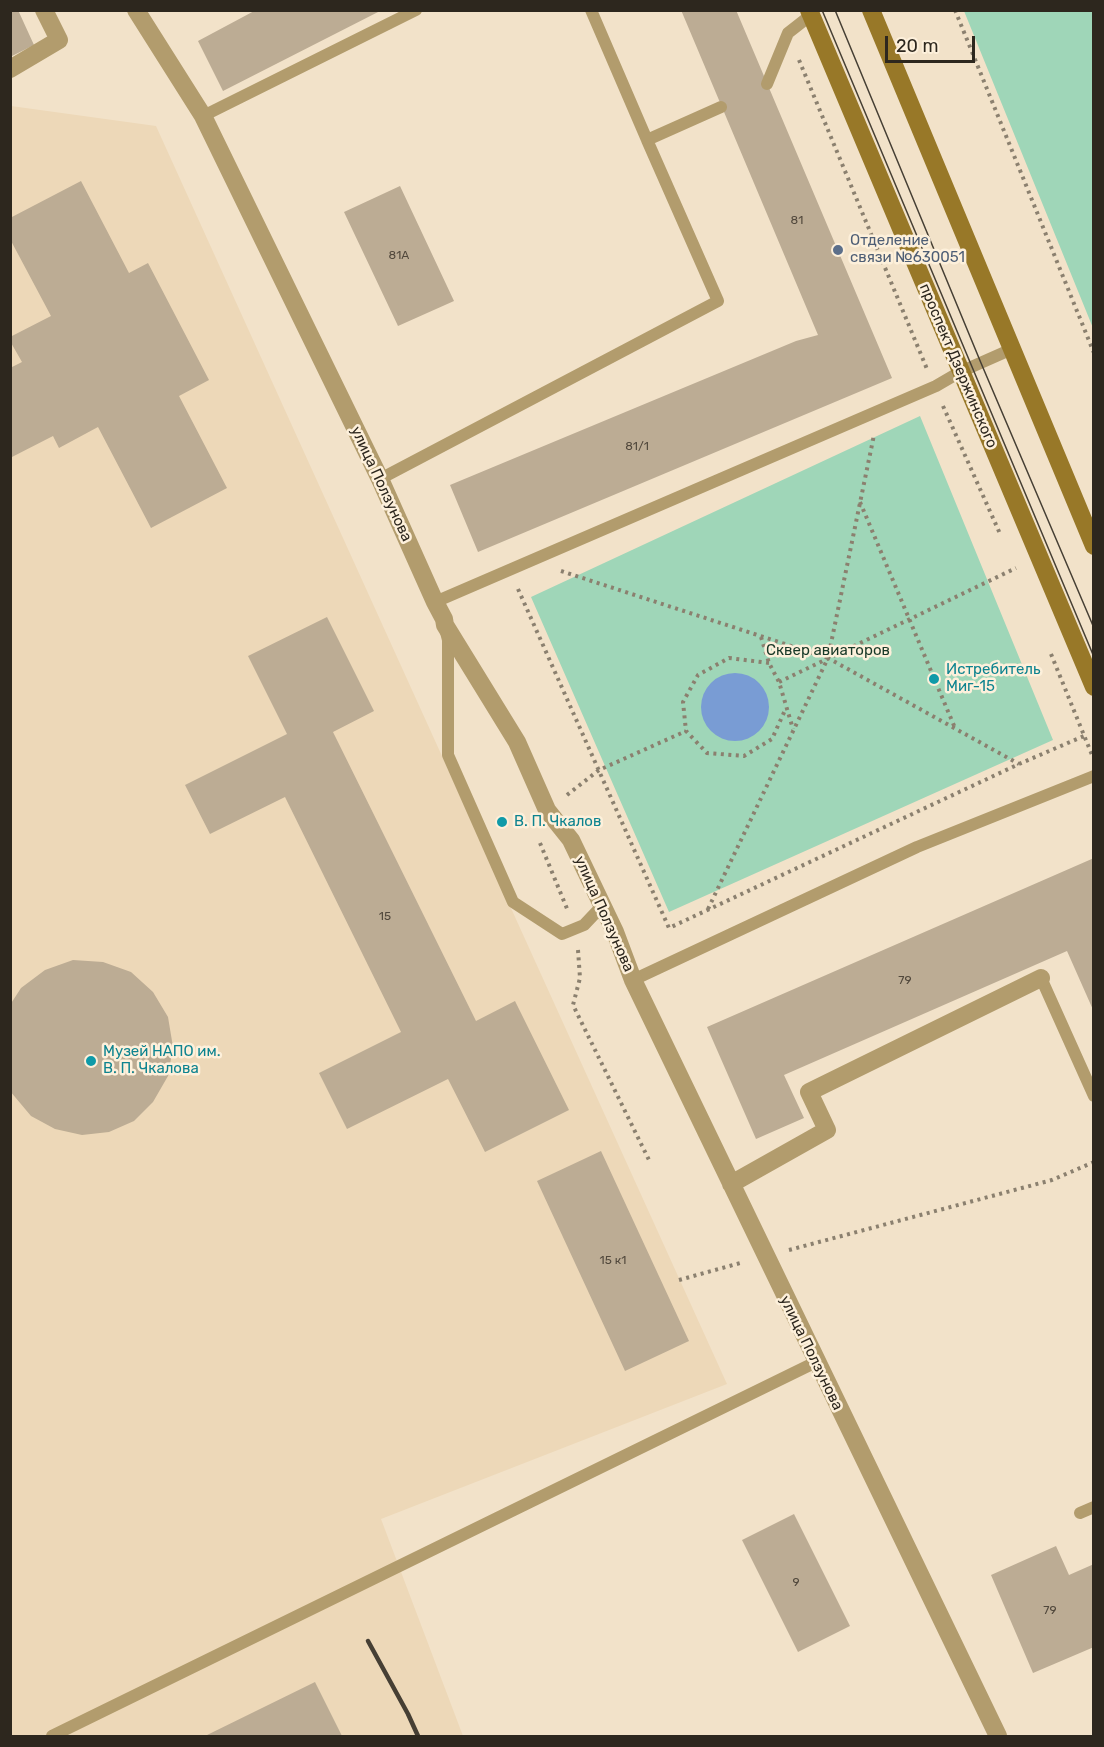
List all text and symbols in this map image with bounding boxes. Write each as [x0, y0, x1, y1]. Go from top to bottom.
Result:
scale bar [888, 24, 978, 62]
text: 20 m [896, 35, 938, 57]
house number: 81 [791, 214, 803, 228]
place label: Отделение связи №630051 [850, 232, 965, 267]
marker: Отделение связи №630051 [831, 243, 845, 257]
house number: 81А [389, 249, 409, 263]
street label: проспект Дзержинского [915, 281, 1001, 451]
street label: улица Ползунова [346, 424, 416, 544]
house number: 81/1 [625, 440, 649, 454]
park label: Сквер авиаторов [766, 642, 890, 660]
place label: Истребитель Миг-15 [946, 661, 1041, 696]
marker: Истребитель Миг-15 [927, 672, 941, 686]
place label: В. П. Чкалов [514, 813, 601, 831]
marker: В. П. Чкалов [495, 815, 509, 829]
street label: улица Ползунова [570, 853, 638, 975]
house number: 15 [379, 910, 391, 924]
house number: 79 [898, 974, 912, 988]
place label: Музей НАПО им. В. П. Чкалова [103, 1043, 220, 1078]
marker: Музей НАПО им. В. П. Чкалова [84, 1054, 98, 1068]
house number: 15 к1 [600, 1254, 626, 1268]
street label: улица Ползунова [776, 1293, 846, 1413]
house number: 9 [792, 1576, 800, 1590]
house number: 79 [1043, 1604, 1057, 1618]

